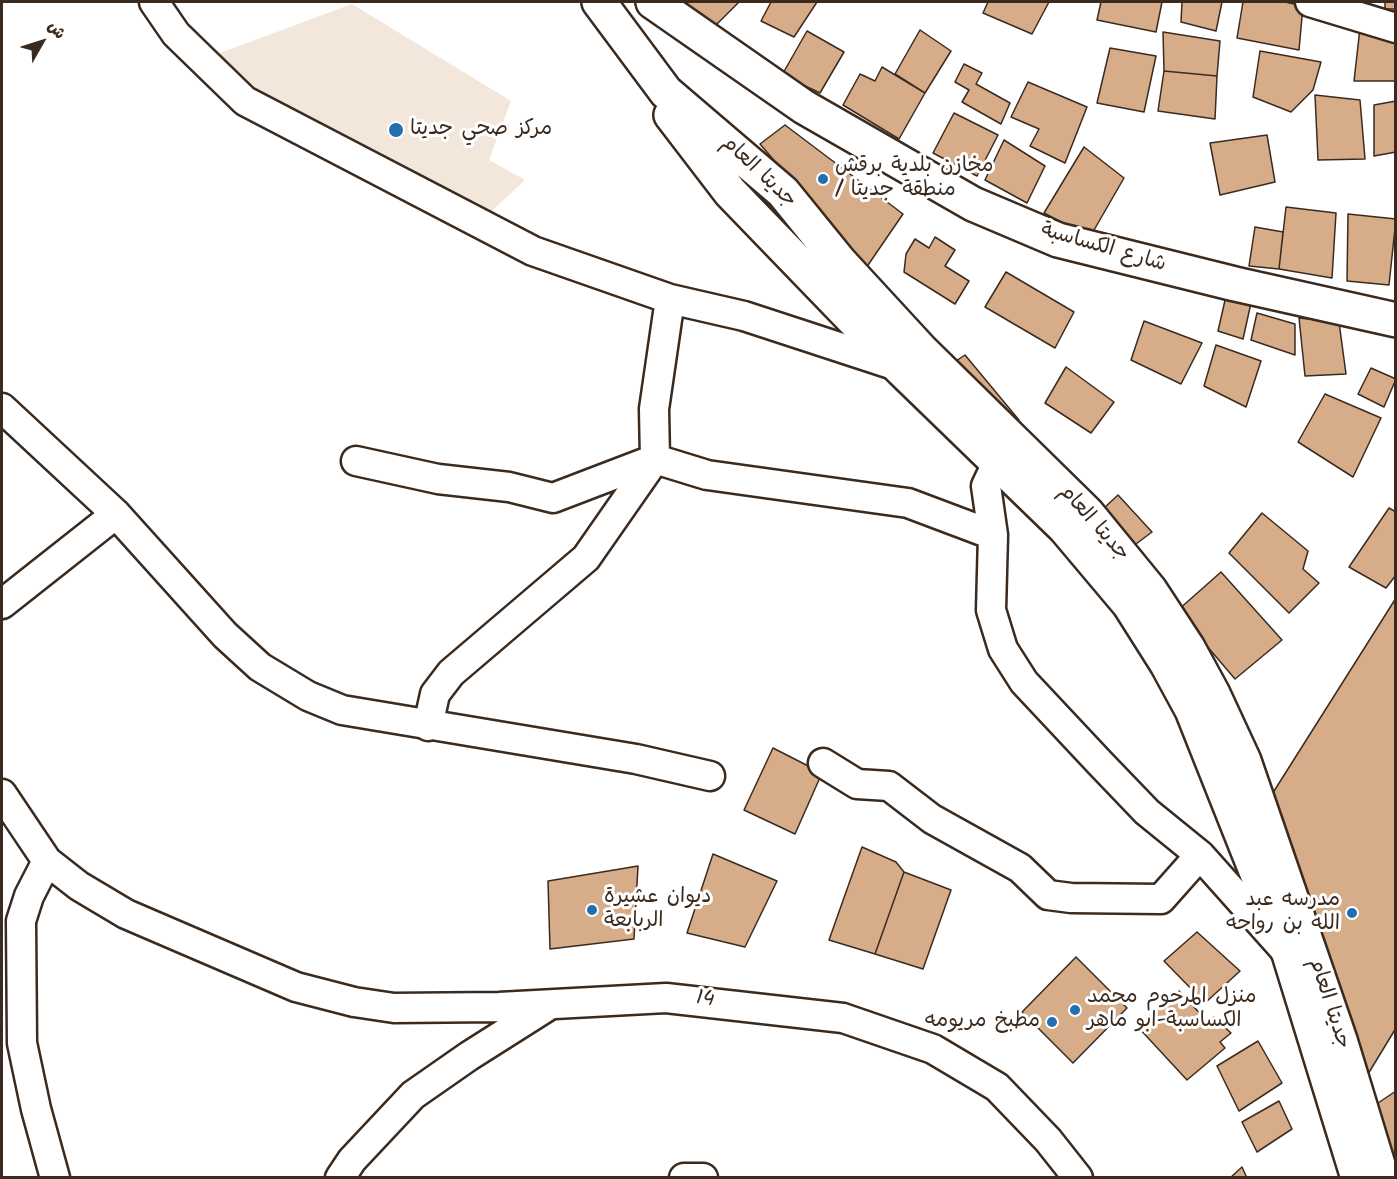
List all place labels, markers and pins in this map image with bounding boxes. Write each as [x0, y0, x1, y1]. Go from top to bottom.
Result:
place label: مركز صحي جديتا [410, 117, 552, 143]
marker: مركز صحي جديتا [387, 121, 405, 139]
place label: مخازن بلدية برقش / منطقة جديتا [835, 154, 994, 204]
marker: مخازن بلدية برقش / منطقة جديتا [816, 172, 830, 186]
place label: ديوان عشيرة الربابعة [604, 885, 711, 935]
place label: مدرسه عبد الله بن رواحه [1226, 888, 1340, 938]
marker: ديوان عشيرة الربابعة [585, 903, 599, 917]
marker: مدرسه عبد الله بن رواحه [1345, 906, 1359, 920]
place label: منزل المرحوم محمد الكساسبة-ابو ماهر [1087, 985, 1257, 1035]
marker: منزل المرحوم محمد الكساسبة-ابو ماهر [1068, 1003, 1082, 1017]
place label: مطبخ مريومه [925, 1009, 1040, 1035]
marker: مطبخ مريومه [1045, 1015, 1059, 1029]

